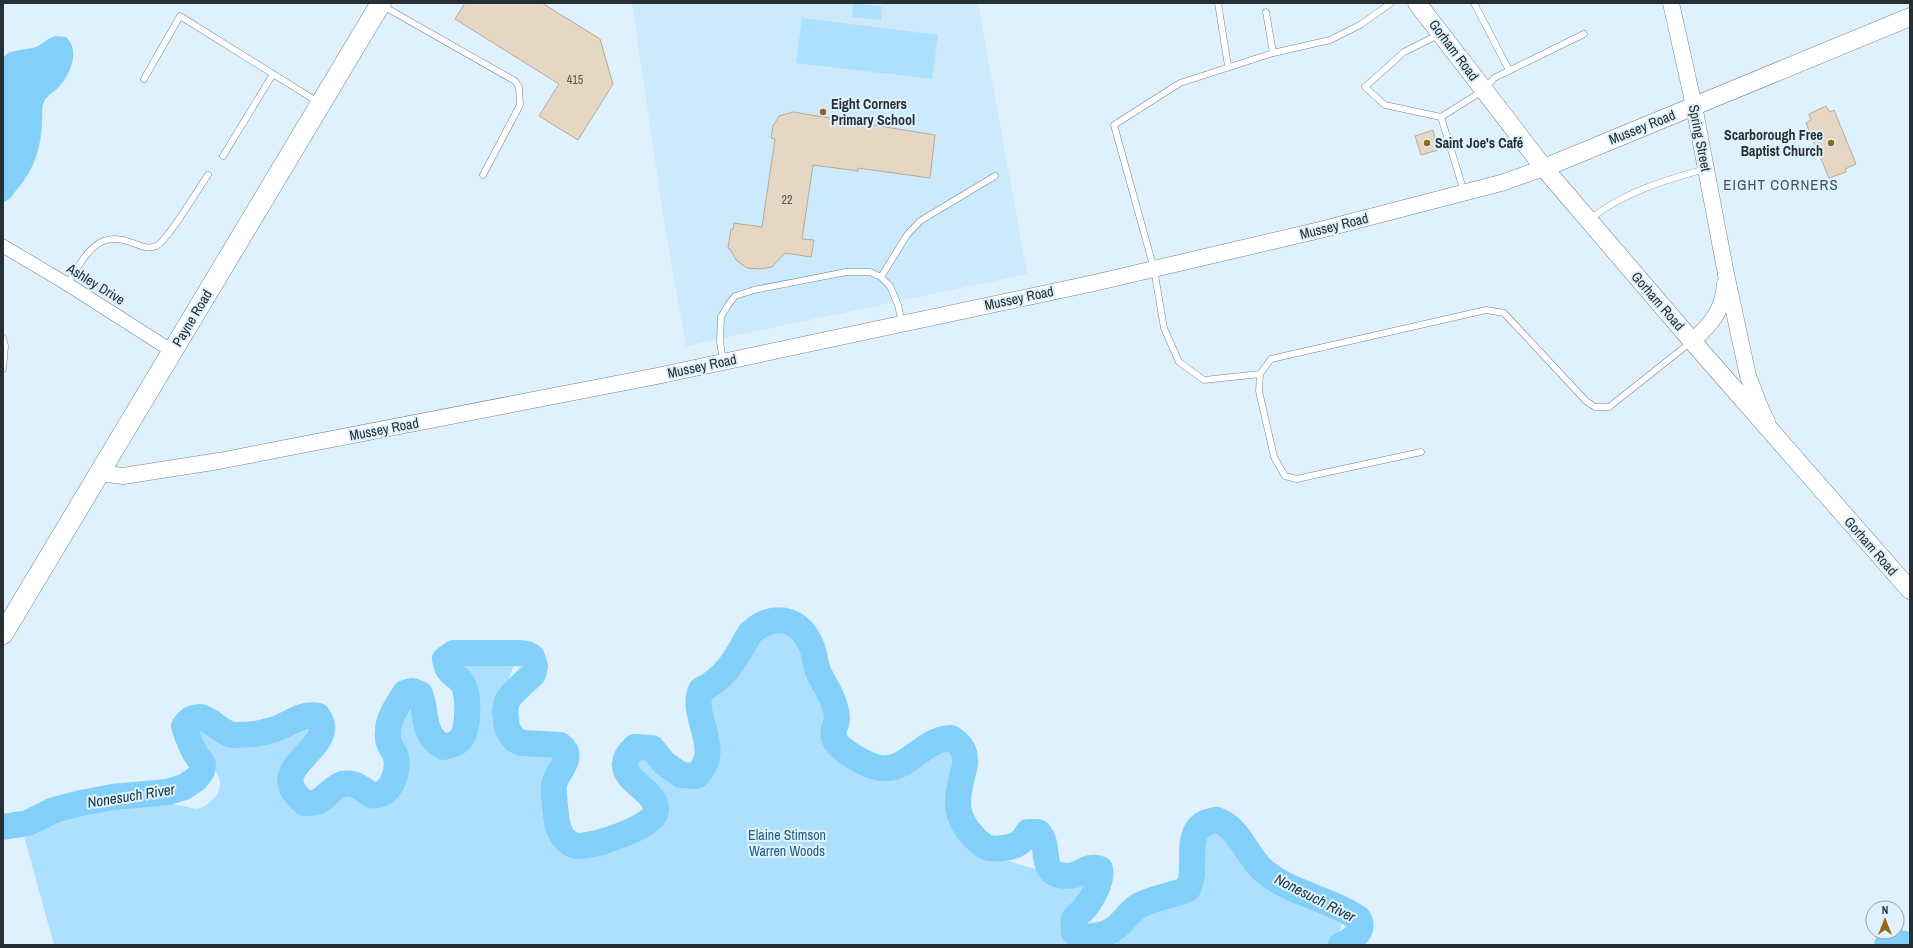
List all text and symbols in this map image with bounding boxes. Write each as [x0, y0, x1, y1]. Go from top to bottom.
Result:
street label: Gorham Road [1425, 16, 1483, 84]
house number: 415 [567, 72, 584, 88]
place label: Eight Corners Primary School [831, 95, 915, 129]
street label: Spring Street [1685, 103, 1715, 173]
street label: Mussey Road [1606, 106, 1678, 148]
marker: Eight Corners Primary School [818, 107, 828, 117]
place label: Scarborough Free Baptist Church [1724, 126, 1823, 160]
place label: Saint Joe's Café [1435, 134, 1523, 152]
marker: Saint Joe's Café [1422, 138, 1432, 148]
marker: Scarborough Free Baptist Church [1826, 138, 1836, 148]
district label: EIGHT CORNERS [1723, 174, 1839, 195]
house number: 22 [782, 192, 792, 208]
street label: Mussey Road [1298, 209, 1370, 243]
street label: Ashley Drive [63, 259, 128, 309]
street label: Gorham Road [1628, 268, 1688, 334]
street label: Mussey Road [983, 282, 1055, 314]
street label: Payne Road [168, 286, 216, 350]
street label: Mussey Road [666, 350, 738, 382]
street label: Mussey Road [348, 413, 420, 445]
street label: Gorham Road [1841, 513, 1901, 579]
water label: Nonesuch River [86, 778, 177, 813]
park label: Elaine Stimson Warren Woods [748, 826, 826, 860]
water label: Nonesuch River [1271, 868, 1360, 927]
north arrow [1865, 900, 1905, 940]
text: N [1882, 903, 1888, 917]

